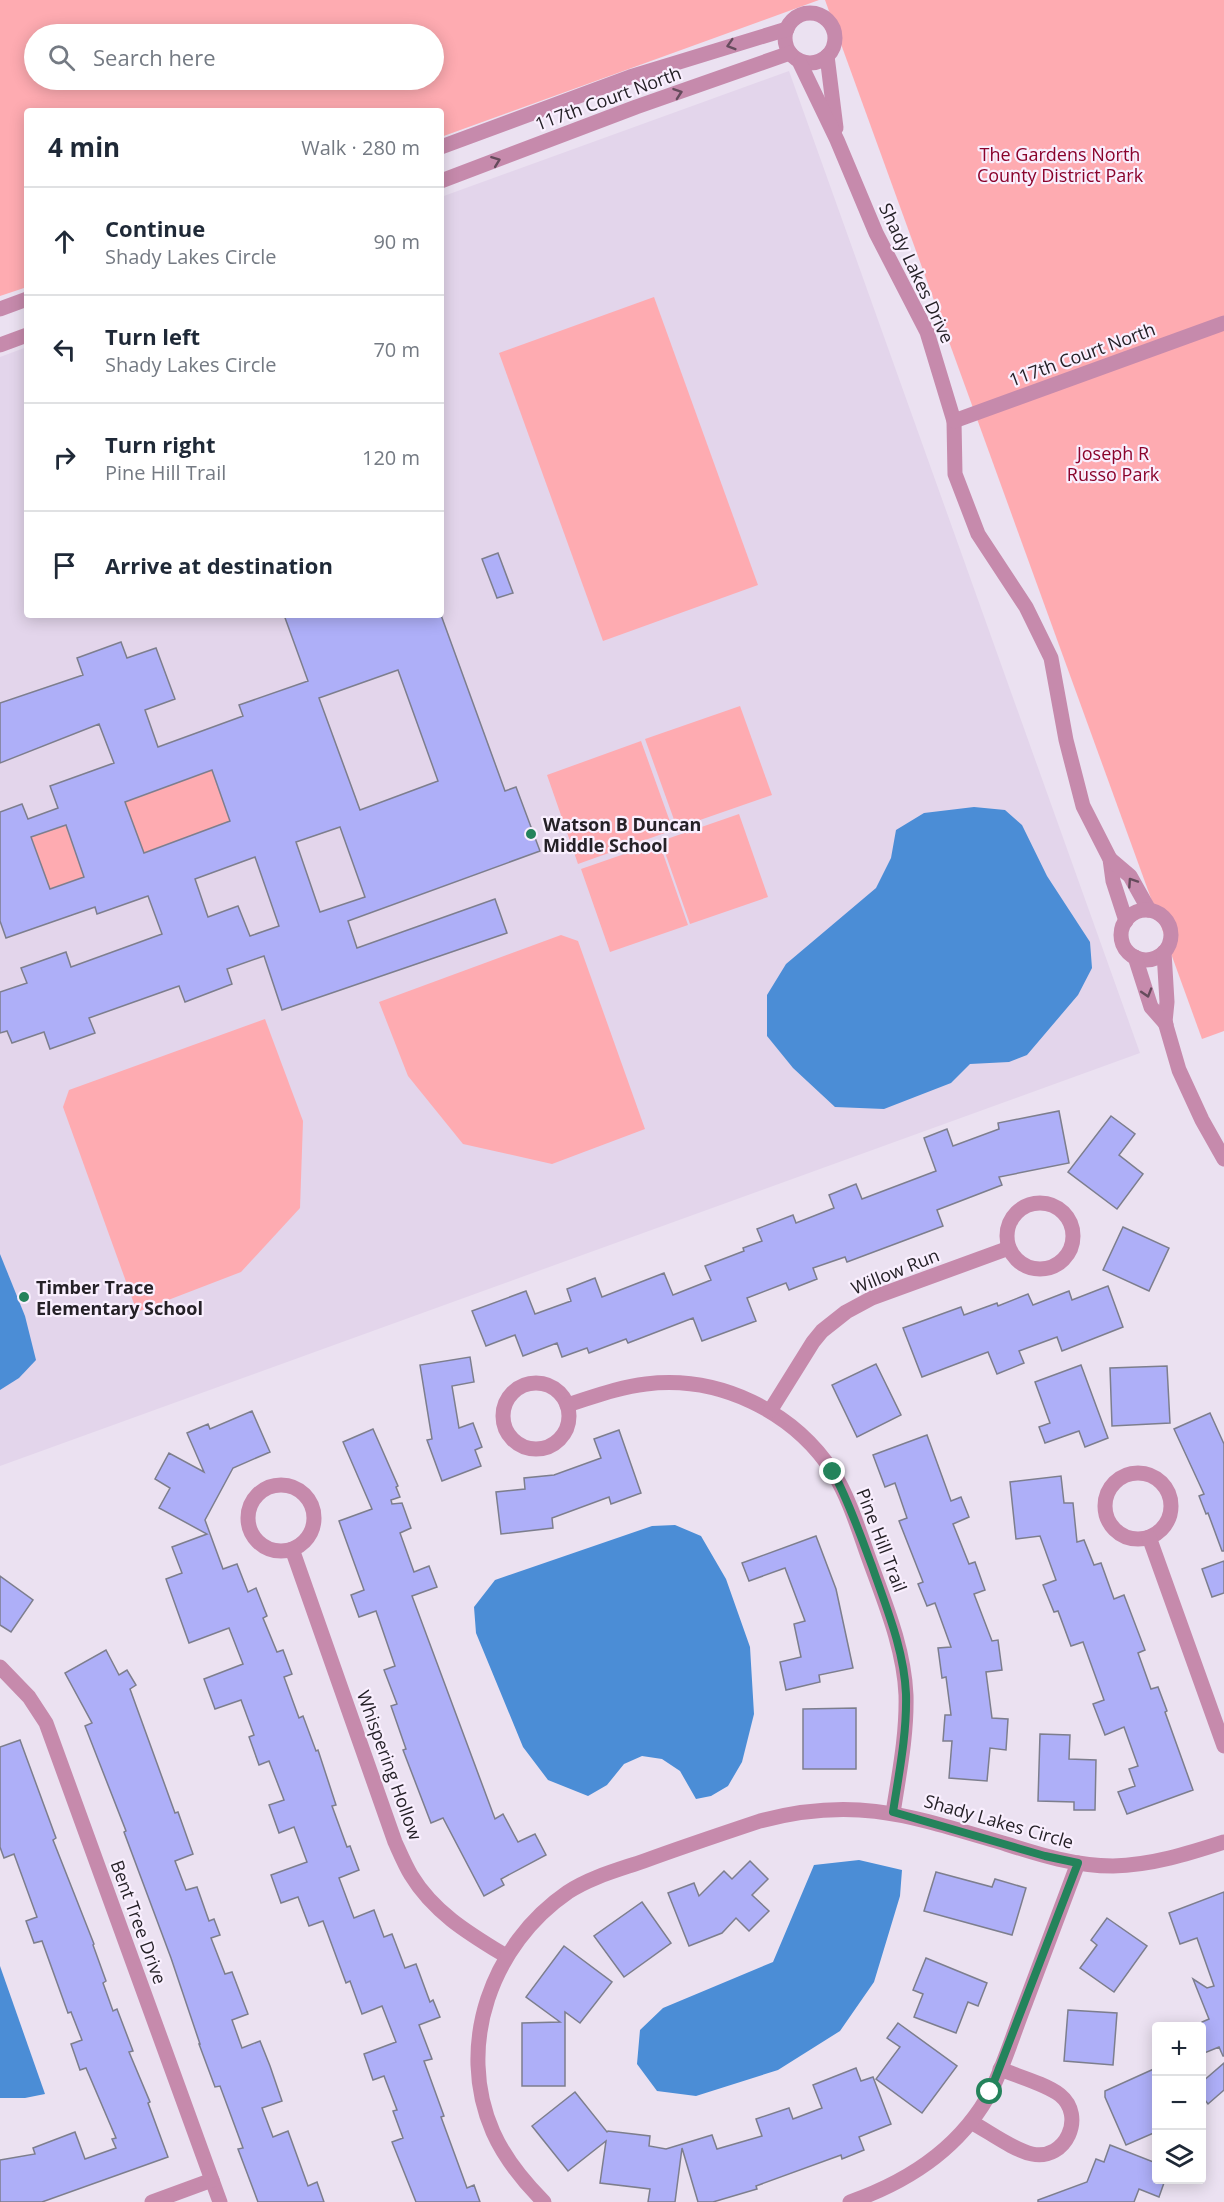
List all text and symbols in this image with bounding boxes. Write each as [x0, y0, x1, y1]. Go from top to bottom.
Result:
search box [24, 24, 444, 90]
one-way arrow [726, 38, 737, 51]
icon: search [45, 41, 78, 74]
text: Search here [93, 42, 216, 72]
street label: 117th Court North [532, 60, 684, 136]
one-way arrow [672, 87, 683, 100]
text: 4 min [48, 129, 120, 165]
text: Walk · 280 m [301, 134, 420, 161]
park label: The Gardens North County District Park [977, 142, 1144, 187]
one-way arrow [490, 155, 500, 168]
street label: Shady Lakes Drive [874, 199, 960, 347]
text: Continue [105, 213, 205, 243]
icon: ahead [48, 225, 81, 258]
text: 90 m [373, 228, 420, 255]
text: Shady Lakes Circle [105, 243, 277, 270]
street label: 117th Court North [1006, 316, 1158, 392]
text: Turn left [105, 321, 200, 351]
icon: left [48, 333, 81, 366]
text: 70 m [373, 336, 420, 363]
text: Shady Lakes Circle [105, 351, 277, 378]
text: Turn right [105, 429, 216, 459]
icon: right [48, 441, 81, 474]
park label: Joseph R Russo Park [1067, 441, 1160, 486]
text: 120 m [362, 444, 420, 471]
text: Pine Hill Trail [105, 459, 226, 486]
icon: arrive [48, 549, 81, 582]
text: Arrive at destination [105, 550, 333, 580]
place label: Watson B Duncan Middle School [543, 812, 701, 857]
marker: Watson B Duncan Middle School [524, 827, 538, 841]
one-way arrow [1128, 878, 1140, 888]
one-way arrow [1140, 987, 1152, 998]
street label: Willow Run [847, 1242, 943, 1300]
place label: Timber Trace Elementary School [36, 1275, 203, 1320]
marker: Timber Trace Elementary School [17, 1290, 31, 1304]
route end [819, 1458, 845, 1484]
street label: Pine Hill Trail [851, 1485, 913, 1595]
street label: Whispering Hollow [352, 1687, 428, 1843]
street label: Shady Lakes Circle [922, 1788, 1076, 1854]
street label: Bent Tree Drive [105, 1857, 173, 1987]
map controls [1152, 2022, 1206, 2184]
button: + [1152, 2022, 1206, 2076]
button: − [1152, 2076, 1206, 2130]
route start [976, 2078, 1002, 2104]
button: layers [1152, 2130, 1206, 2184]

